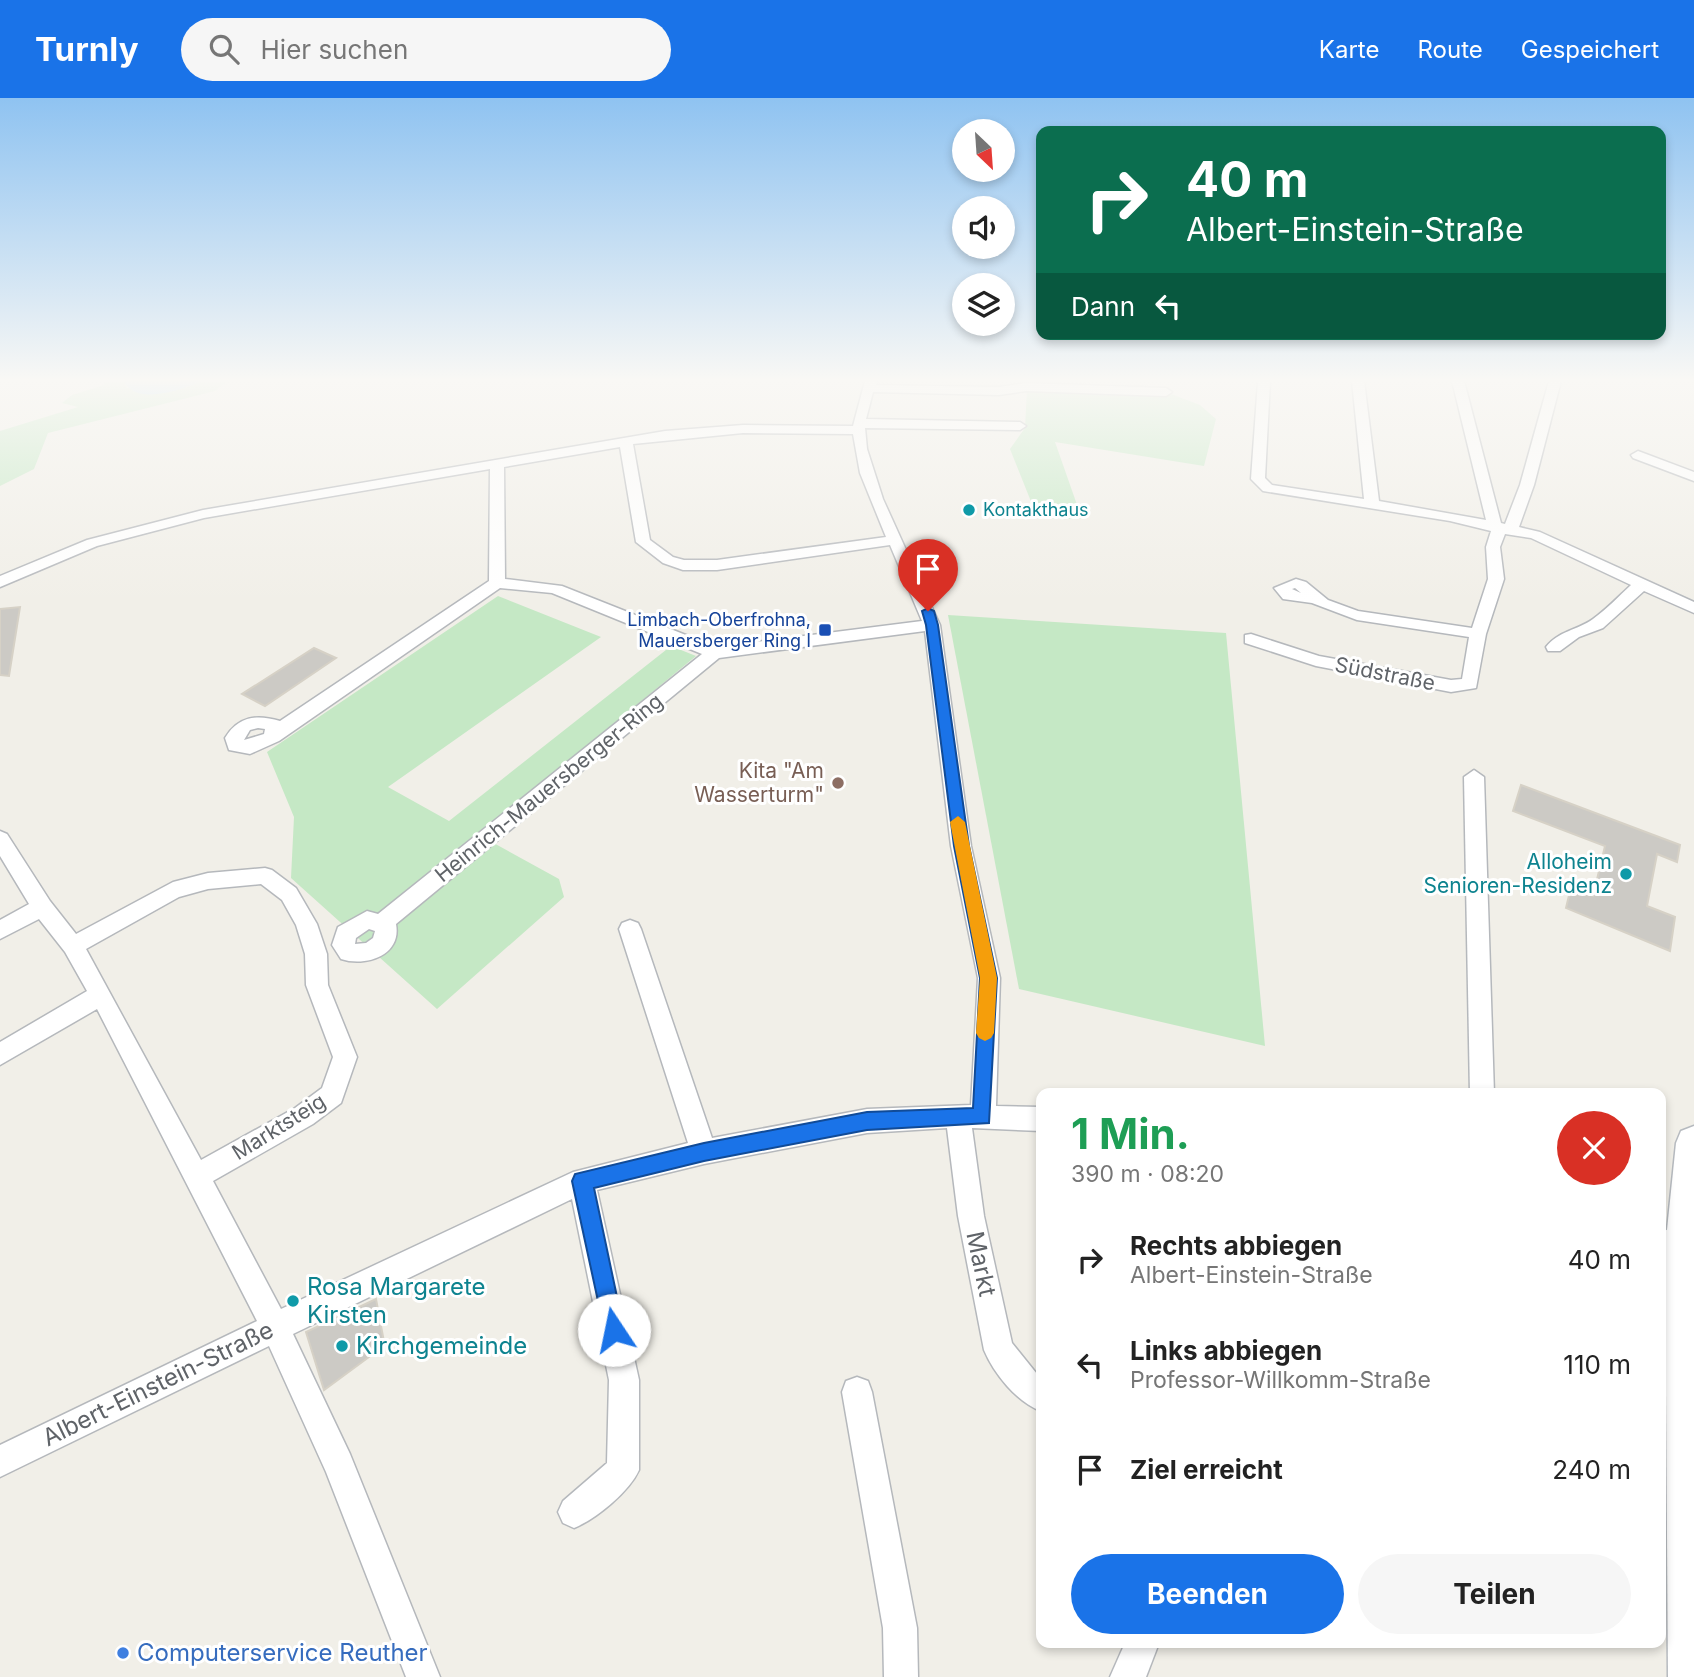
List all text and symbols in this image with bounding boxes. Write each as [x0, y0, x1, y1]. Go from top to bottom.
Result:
search box [181, 18, 671, 81]
text: Turnly [35, 29, 139, 69]
icon: search [205, 30, 243, 68]
text: Hier suchen [261, 34, 408, 65]
text: Karte [1319, 35, 1379, 64]
text: Route [1417, 35, 1483, 64]
text: Gespeichert [1521, 35, 1659, 64]
north arrow [952, 119, 1015, 182]
map controls [952, 119, 1015, 336]
text: 40 m [1186, 150, 1309, 209]
icon: right [1071, 154, 1162, 245]
button: sound [952, 196, 1015, 259]
text: Albert-Einstein-Straße [1186, 210, 1524, 249]
button: layers [952, 273, 1015, 336]
icon: left [1149, 287, 1187, 325]
text: Dann [1071, 291, 1135, 322]
place label: Kontakthaus [983, 499, 1089, 520]
marker: Kontakthaus [961, 502, 977, 518]
pin [898, 539, 958, 611]
icon: arrive [909, 550, 947, 588]
place label: Limbach-Oberfrohna, Mauersberger Ring I [627, 609, 811, 651]
marker: Limbach-Oberfrohna, Mauersberger Ring I [817, 622, 833, 638]
street label: Südstraße [1333, 652, 1437, 695]
street label: Heinrich-Mauersberger-Ring [430, 688, 668, 887]
place label: Kita "Am Wasserturm" [694, 758, 824, 807]
marker: Kita "Am Wasserturm" [830, 775, 846, 791]
place label: Alloheim Senioren-Residenz [1424, 849, 1612, 898]
marker: Alloheim Senioren-Residenz [1618, 866, 1634, 882]
street label: Marktsteig [228, 1088, 330, 1165]
text: 1 Min. [1071, 1108, 1190, 1159]
button: close [1557, 1111, 1631, 1185]
text: 390 m · 08:20 [1071, 1160, 1224, 1188]
street label: Markt [960, 1229, 1003, 1299]
text: Rechts abbiegen [1130, 1230, 1342, 1261]
icon: right [1071, 1241, 1109, 1279]
text: 40 m [1568, 1244, 1631, 1275]
text: Albert-Einstein-Straße [1130, 1261, 1373, 1289]
place label: Rosa Margarete Kirsten [307, 1272, 486, 1329]
marker: Rosa Margarete Kirsten [285, 1293, 301, 1309]
position arrow [577, 1293, 651, 1367]
street label: Albert-Einstein-Straße [38, 1315, 278, 1452]
place label: Kirchgemeinde [356, 1331, 527, 1360]
text: Links abbiegen [1130, 1335, 1322, 1366]
marker: Kirchgemeinde [334, 1338, 350, 1354]
icon: left [1071, 1346, 1109, 1384]
text: 110 m [1563, 1349, 1631, 1380]
text: Professor-Willkomm-Straße [1130, 1366, 1431, 1394]
icon: arrive [1071, 1451, 1109, 1489]
text: Ziel erreicht [1130, 1454, 1283, 1485]
text: 240 m [1552, 1454, 1631, 1485]
button: Beenden [1071, 1554, 1344, 1634]
button: Teilen [1358, 1554, 1631, 1634]
place label: Computerservice Reuther [137, 1638, 428, 1667]
marker: Computerservice Reuther [115, 1645, 131, 1661]

